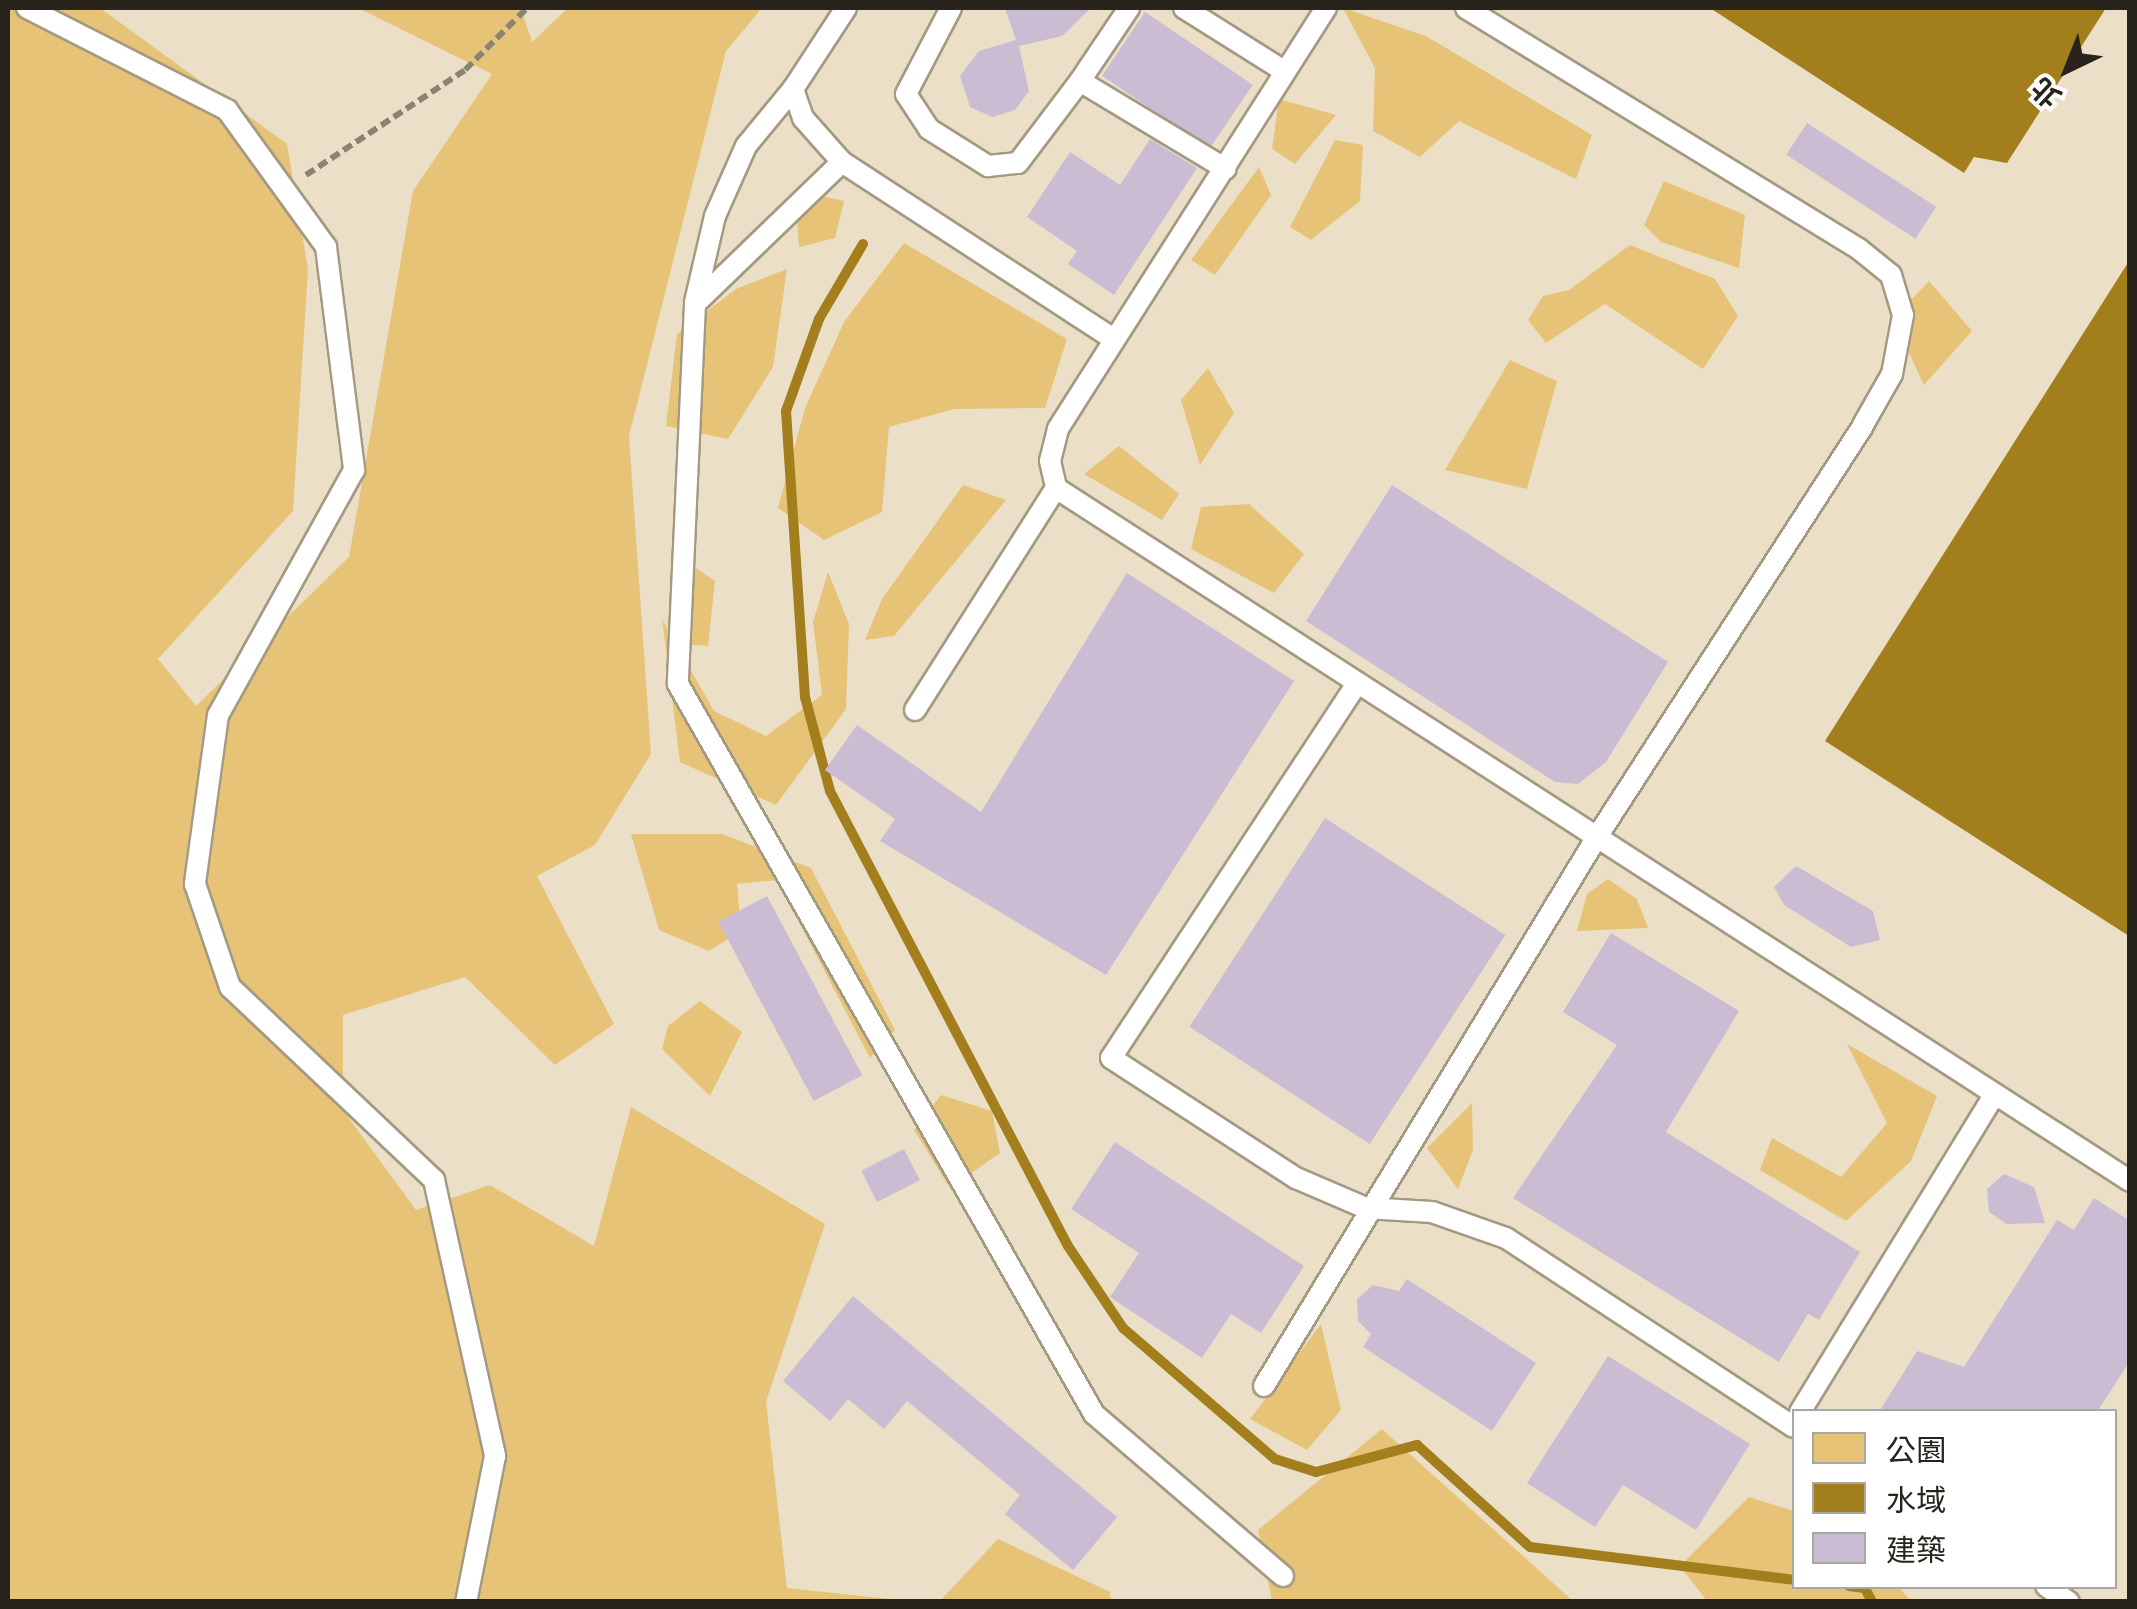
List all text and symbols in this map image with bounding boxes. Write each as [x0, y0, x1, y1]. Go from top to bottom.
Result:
north arrow [2017, 20, 2117, 120]
text: 北 [2025, 71, 2068, 114]
legend [1792, 1409, 2117, 1589]
text: 公園 [1886, 1433, 1946, 1468]
text: 水域 [1886, 1483, 1946, 1518]
text: 建築 [1886, 1533, 1946, 1568]

